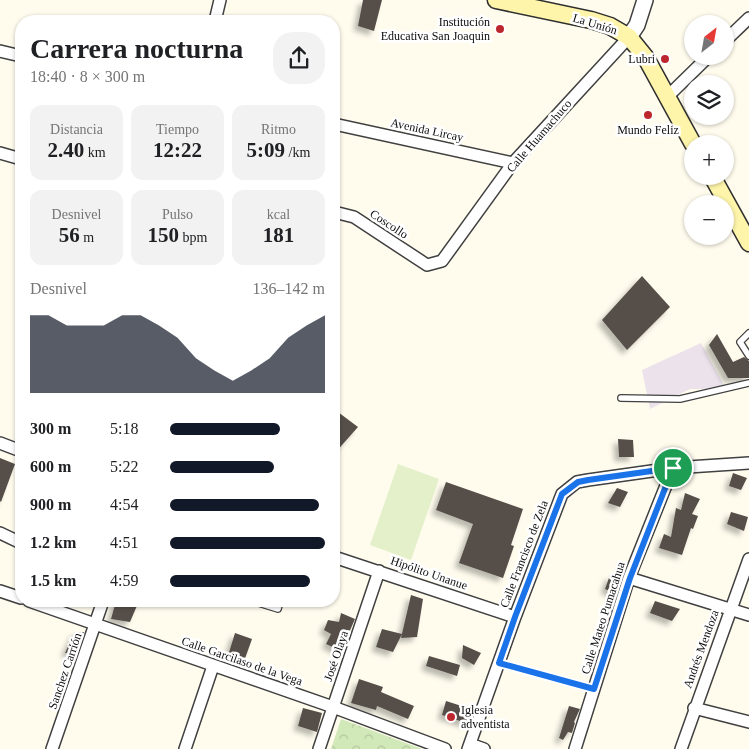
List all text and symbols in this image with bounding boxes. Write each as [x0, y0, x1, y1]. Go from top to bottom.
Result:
street label: La Unión [571, 11, 619, 37]
place label: Institución Educativa San Joaquin [381, 15, 490, 43]
north arrow [684, 15, 734, 65]
map controls [684, 15, 734, 245]
marker: Institución Educativa San Joaquin [494, 23, 506, 35]
button: share [273, 32, 325, 84]
text: Carrera nocturna [30, 33, 243, 64]
place label: Lubri [628, 52, 656, 66]
marker: Lubri [659, 53, 671, 65]
text: 18:40 · 8 × 300 m [30, 68, 145, 85]
button: layers [684, 75, 734, 125]
street label: Calle Huamachuco [504, 97, 574, 175]
marker: Mundo Feliz [642, 109, 654, 121]
street label: Avenida Lircay [389, 115, 465, 145]
text: Distancia [50, 122, 103, 137]
text: Tiempo [156, 122, 199, 137]
text: Ritmo [261, 122, 296, 137]
place label: Mundo Feliz [617, 123, 679, 137]
button: + [684, 135, 734, 185]
text: 2.40 [47, 138, 84, 162]
text: 12:22 [153, 138, 202, 162]
text: 5:09 [247, 138, 285, 162]
text: km [84, 145, 106, 160]
text: /km [285, 145, 310, 160]
button: − [684, 195, 734, 245]
text: Desnivel [52, 207, 101, 222]
text: Pulso [162, 207, 193, 222]
text: kcal [267, 207, 290, 222]
street label: Coscollo [367, 207, 411, 241]
text: 56 [59, 223, 80, 247]
text: 150 [148, 223, 179, 247]
text: 181 [263, 223, 294, 247]
text: m [80, 230, 94, 245]
text: bpm [179, 230, 207, 245]
text: Desnivel [30, 280, 87, 297]
text: 136–142 m [253, 280, 325, 297]
text: 300 m [30, 420, 71, 437]
text: 5:18 [110, 420, 138, 437]
pin [652, 447, 694, 489]
icon: arrive [659, 454, 687, 482]
text: 600 m [30, 458, 71, 475]
text: 5:22 [110, 458, 138, 475]
text: 900 m [30, 496, 71, 513]
text: 4:54 [110, 496, 138, 513]
street label: Calle Francisco de Zela [497, 498, 551, 610]
text: 1.2 km [30, 534, 76, 551]
text: 4:51 [110, 534, 138, 551]
street label: Hipólito Unanue [389, 553, 469, 593]
street label: Calle Mateo Pumacahua [578, 559, 628, 676]
text: 1.5 km [30, 572, 76, 589]
text: 4:59 [110, 572, 138, 589]
street label: Andrés Mendoza [680, 607, 722, 690]
street label: José Olaya [321, 628, 351, 683]
street label: Sanchez Carrión [45, 631, 85, 711]
street label: Calle Garcilaso de la Vega [180, 634, 305, 689]
place label: Iglesia adventista [461, 703, 510, 731]
marker: Iglesia adventista [445, 711, 457, 723]

